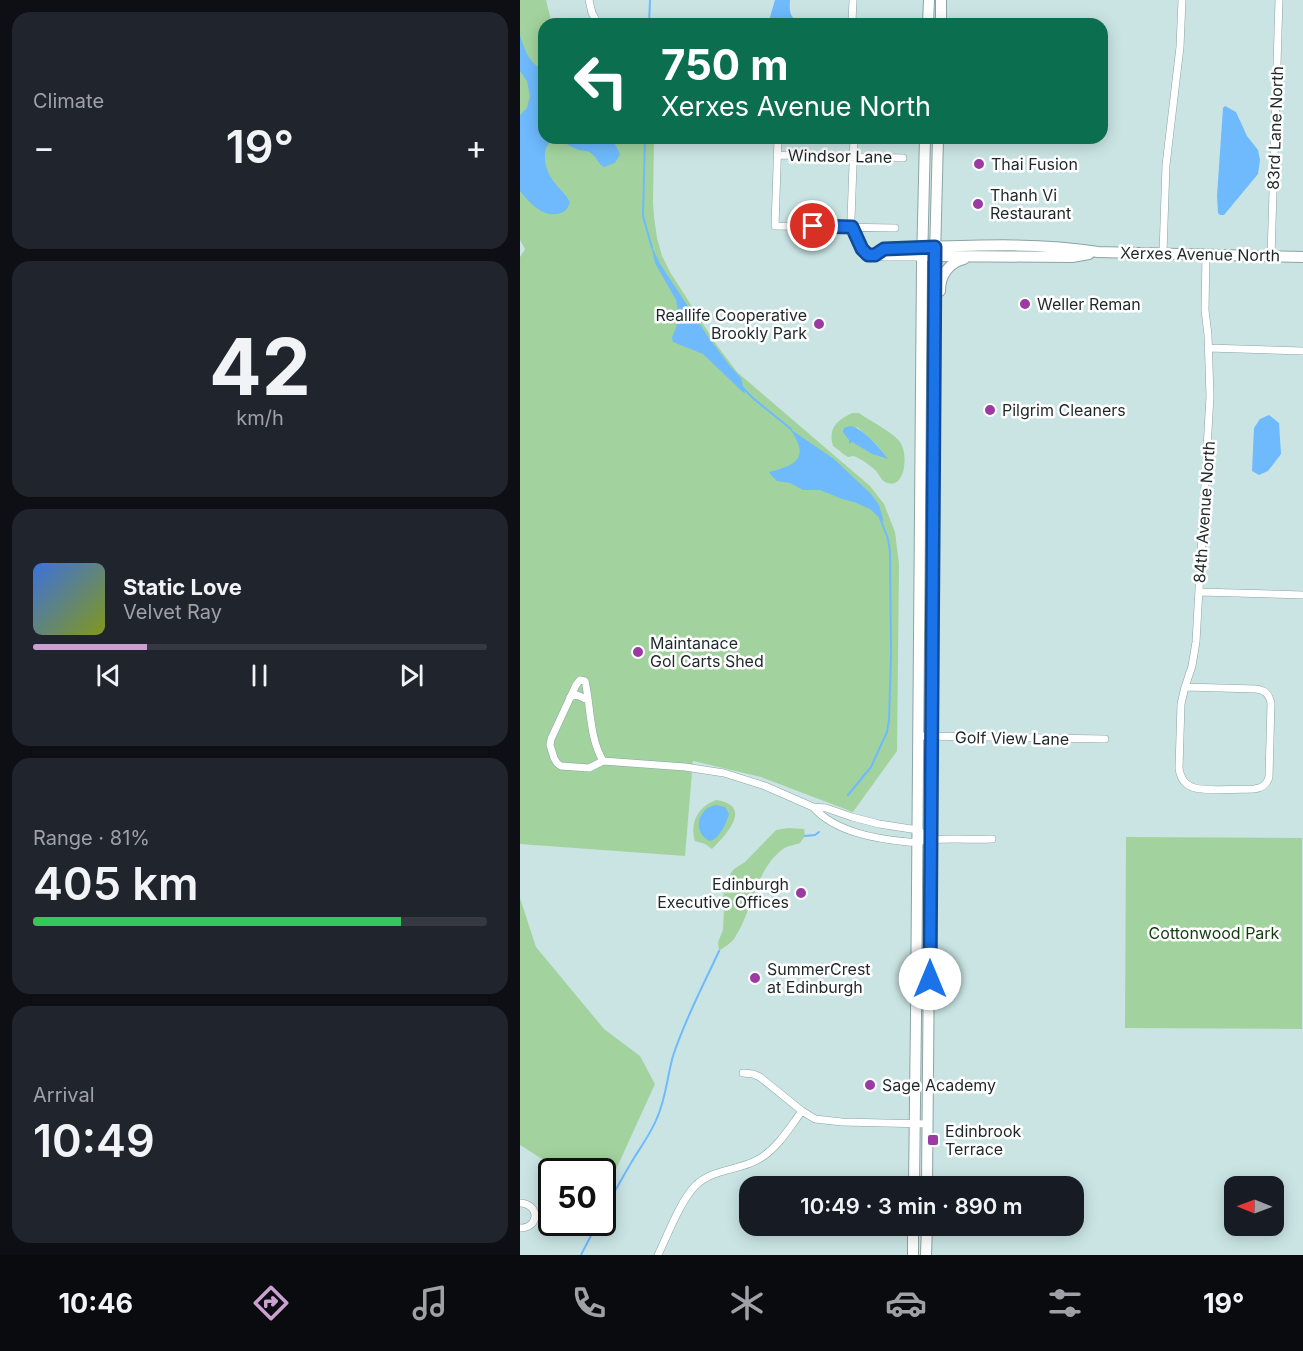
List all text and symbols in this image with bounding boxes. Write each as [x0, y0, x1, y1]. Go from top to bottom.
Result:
text: 750 m [661, 39, 788, 90]
icon: left [562, 42, 640, 120]
street label: 83rd Lane North [1263, 66, 1287, 190]
text: Climate [33, 89, 104, 113]
text: Xerxes Avenue North [661, 90, 931, 123]
text: 19° [226, 119, 294, 174]
text: − [33, 127, 55, 167]
text: + [465, 127, 487, 167]
street label: Windsor Lane [788, 145, 892, 167]
place label: Thai Fusion [991, 154, 1078, 174]
marker: Thai Fusion [972, 157, 986, 171]
place label: Thanh Vi Restaurant [990, 185, 1071, 223]
marker: Thanh Vi Restaurant [971, 197, 985, 211]
pin [787, 200, 838, 251]
icon: arrive [796, 209, 829, 242]
street label: Xerxes Avenue North [1120, 243, 1280, 265]
place label: Weller Reman [1037, 294, 1141, 314]
marker: Weller Reman [1018, 297, 1032, 311]
place label: Reallife Cooperative Brookly Park [655, 305, 807, 343]
marker: Reallife Cooperative Brookly Park [812, 317, 826, 331]
text: 42 [209, 319, 311, 414]
place label: Pilgrim Cleaners [1002, 400, 1126, 420]
marker: Pilgrim Cleaners [983, 403, 997, 417]
text: km/h [236, 406, 284, 430]
street label: 84th Avenue North [1189, 440, 1219, 584]
text: Static Love [123, 574, 242, 600]
text: Velvet Ray [123, 600, 222, 624]
place label: Maintanace Gol Carts Shed [650, 633, 764, 671]
marker: Maintanace Gol Carts Shed [631, 645, 645, 659]
icon: previous [92, 659, 125, 692]
icon: pause [243, 659, 276, 692]
icon: next [395, 659, 428, 692]
street label: Golf View Lane [955, 727, 1069, 749]
text: Range · 81% [33, 826, 150, 850]
text: 405 km [33, 856, 198, 911]
place label: Edinburgh Executive Offices [657, 874, 789, 912]
marker: Edinburgh Executive Offices [794, 886, 808, 900]
park label: Cottonwood Park [1149, 923, 1280, 943]
position arrow [898, 947, 962, 1011]
place label: SummerCrest at Edinburgh [767, 959, 871, 997]
marker: SummerCrest at Edinburgh [748, 971, 762, 985]
place label: Sage Academy [882, 1075, 996, 1095]
marker: Sage Academy [863, 1078, 877, 1092]
text: Arrival [33, 1083, 95, 1107]
text: 10:49 [33, 1113, 155, 1168]
place label: Edinbrook Terrace [945, 1121, 1021, 1159]
marker: Edinbrook Terrace [926, 1133, 940, 1147]
speed limit sign: 50 [538, 1158, 616, 1236]
north arrow [1224, 1176, 1284, 1236]
map controls [1224, 1176, 1284, 1236]
text: 10:49 · 3 min · 890 m [800, 1193, 1023, 1219]
icon: directions [250, 1282, 292, 1324]
icon: music [409, 1282, 451, 1324]
icon: phone [568, 1282, 610, 1324]
icon: climate [726, 1282, 768, 1324]
icon: car [885, 1282, 927, 1324]
icon: filters [1044, 1282, 1086, 1324]
text: 10:46 [58, 1287, 133, 1320]
text: 19° [1203, 1287, 1244, 1320]

